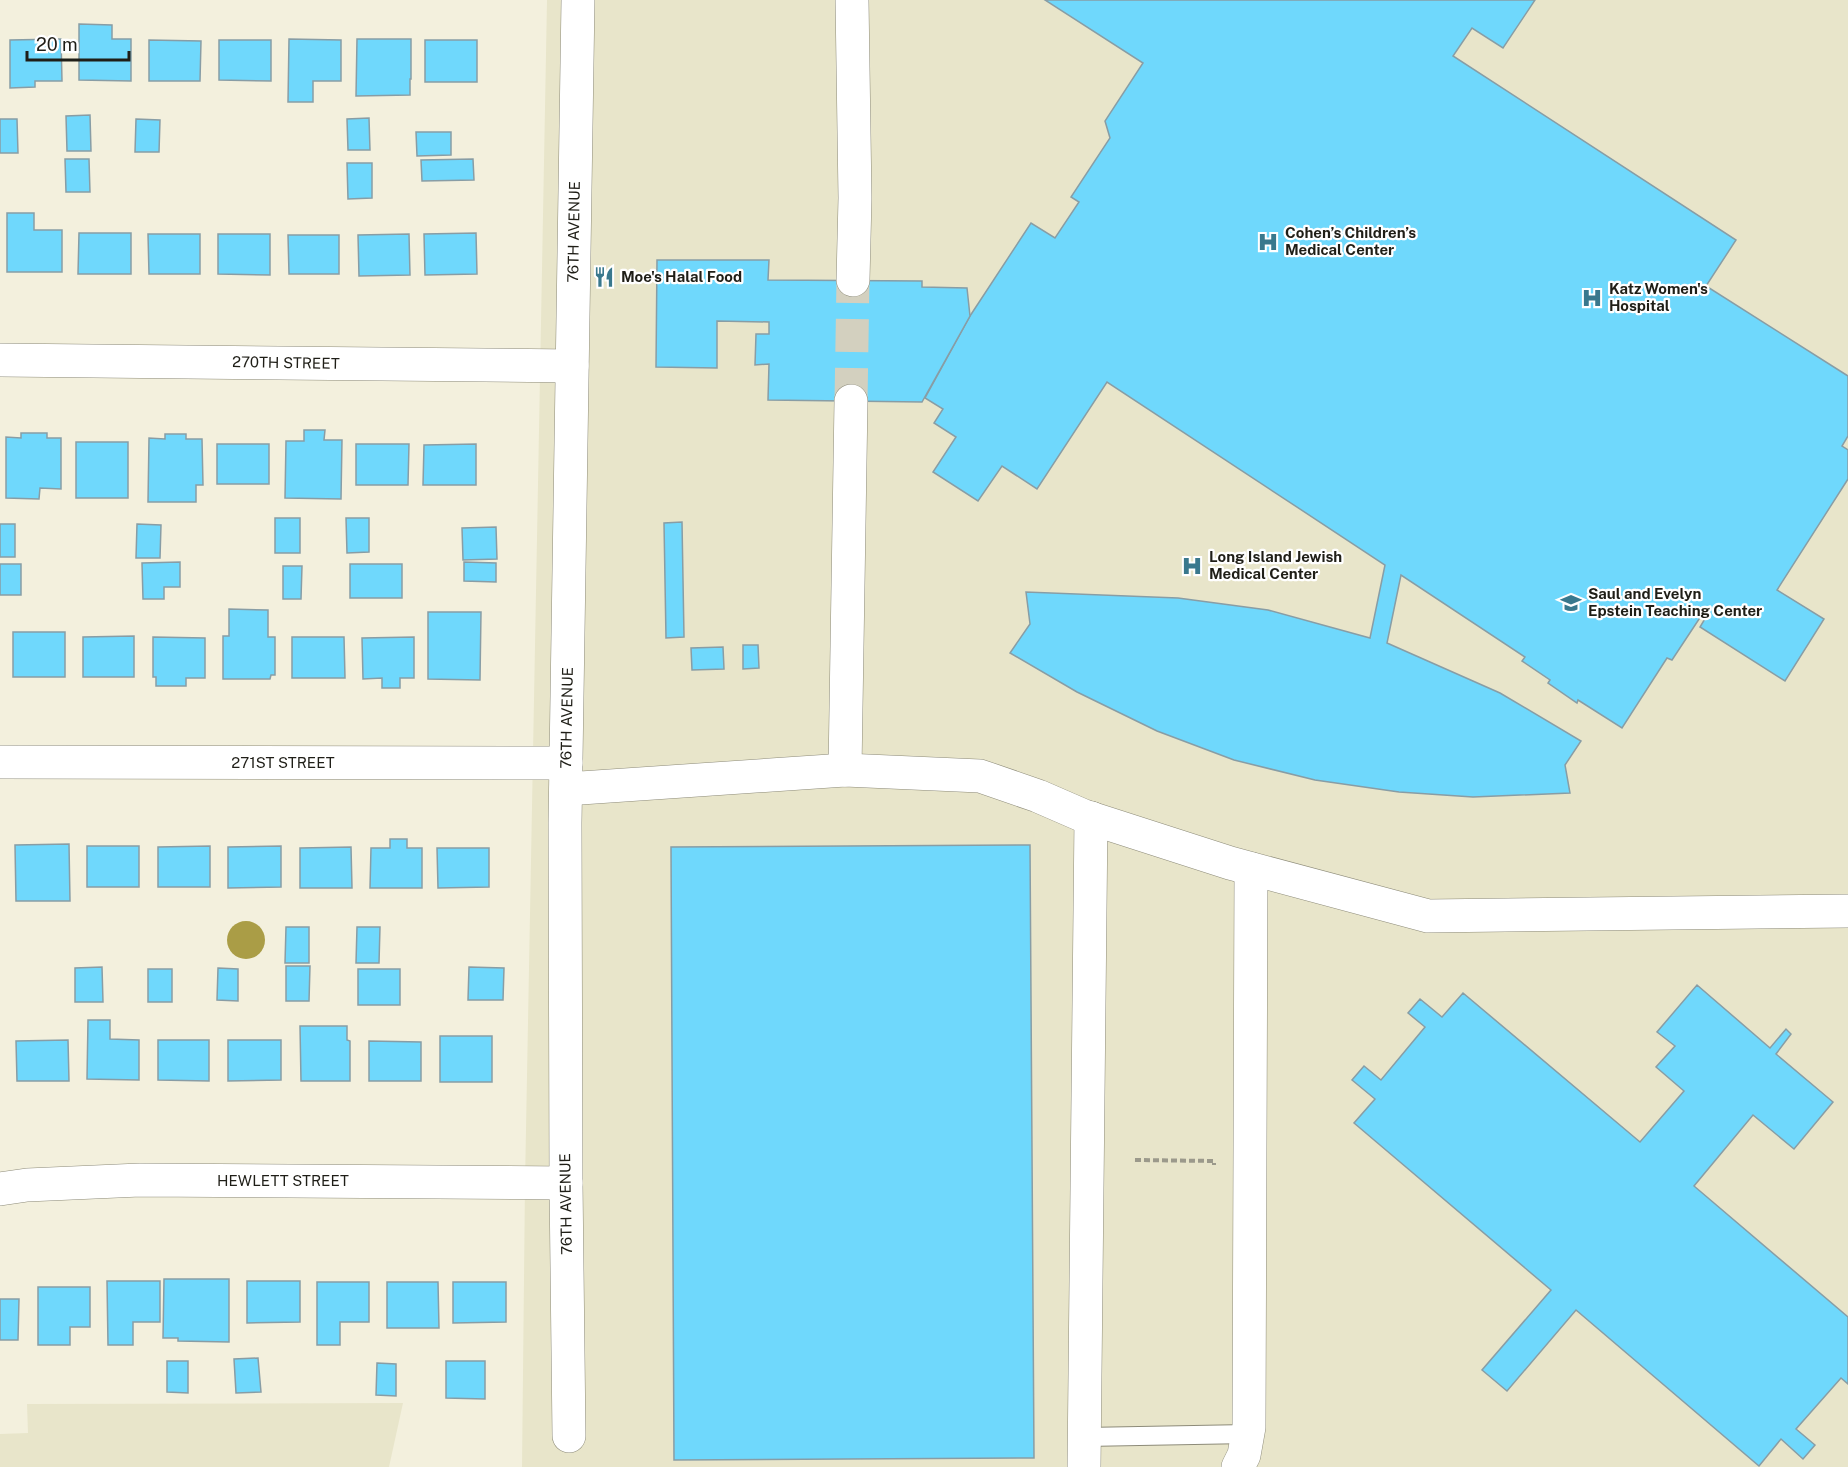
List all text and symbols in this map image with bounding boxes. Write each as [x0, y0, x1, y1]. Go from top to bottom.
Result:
scale bar [27, 24, 129, 62]
text: 20 m [36, 34, 78, 55]
street label: 76TH AVENUE [564, 181, 583, 283]
place label: Cohen’s Children’s Medical Center [1285, 224, 1416, 258]
hospital icon: Cohen’s Children’s Medical Center [1256, 230, 1280, 254]
restaurant icon: Moe's Halal Food [592, 265, 616, 289]
place label: Moe's Halal Food [621, 268, 742, 285]
place label: Katz Women's Hospital [1609, 280, 1708, 314]
hospital icon: Katz Women's Hospital [1580, 286, 1604, 310]
street label: 270TH STREET [232, 353, 340, 372]
place label: Long Island Jewish Medical Center [1209, 548, 1342, 582]
hospital icon: Long Island Jewish Medical Center [1180, 554, 1204, 578]
place label: Saul and Evelyn Epstein Teaching Center [1588, 585, 1762, 619]
school or university icon: Saul and Evelyn Epstein Teaching Center [1559, 591, 1583, 615]
street label: 76TH AVENUE [557, 667, 576, 769]
street label: 271ST STREET [231, 754, 335, 771]
street label: 76TH AVENUE [556, 1153, 575, 1255]
street label: HEWLETT STREET [217, 1172, 349, 1189]

